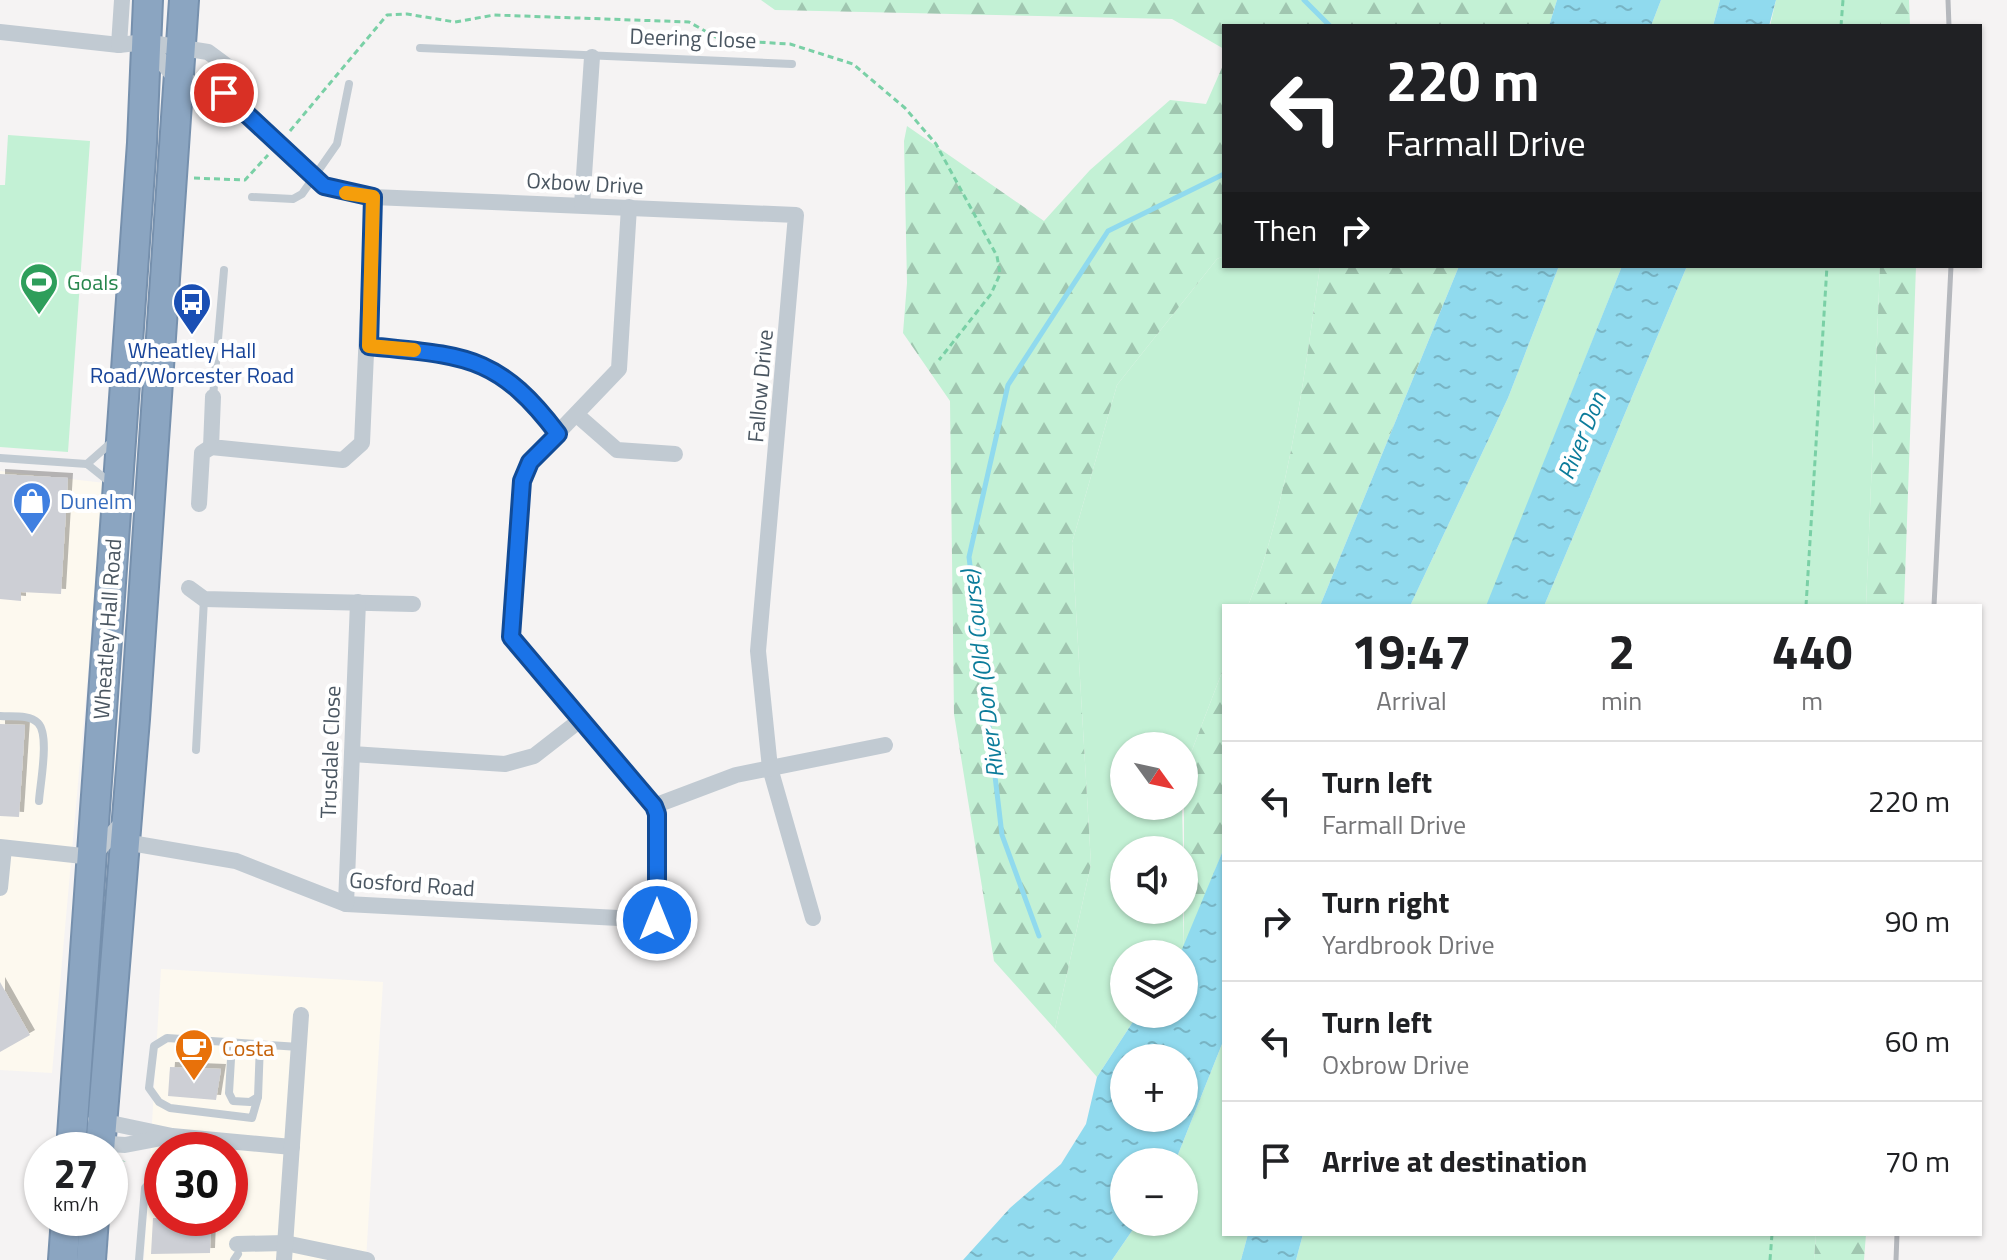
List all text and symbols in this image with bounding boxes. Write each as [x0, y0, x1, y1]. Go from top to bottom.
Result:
street label: Deering Close [629, 19, 757, 57]
text: 220 m [1386, 38, 1539, 123]
icon: left [1254, 56, 1358, 160]
pin [190, 59, 258, 127]
icon: arrive [202, 71, 246, 115]
text: Farmall Drive [1386, 115, 1586, 170]
street label: Oxbow Drive [526, 163, 644, 203]
text: Then [1254, 207, 1317, 253]
icon: right [1333, 208, 1377, 252]
sports icon: Goals [18, 261, 60, 316]
place label: Goals [67, 265, 119, 299]
bus stop icon: Wheatley Hall Road/Worcester Road [171, 281, 213, 336]
street label: Fallow Drive [738, 328, 782, 444]
place label: Wheatley Hall Road/Worcester Road [90, 333, 294, 392]
water label: River Don [1547, 386, 1615, 485]
shop icon: Dunelm [11, 480, 53, 535]
place label: Dunelm [60, 484, 132, 518]
street label: Wheatley Hall Road [84, 537, 130, 721]
water label: River Don (Old Course) [951, 567, 1013, 780]
text: 19:47 [1352, 615, 1471, 688]
text: 2 [1608, 615, 1635, 688]
text: 440 [1772, 615, 1852, 688]
text: Arrival [1376, 681, 1447, 720]
text: min [1601, 681, 1642, 720]
text: m [1801, 681, 1823, 720]
street label: Trusdale Close [311, 685, 349, 819]
north arrow [1110, 732, 1198, 820]
map controls [1110, 732, 1198, 1236]
text: Turn left [1322, 759, 1432, 805]
text: 220 m [1868, 778, 1950, 824]
icon: left [1254, 779, 1298, 823]
text: Farmall Drive [1322, 805, 1466, 844]
button: sound [1110, 836, 1198, 924]
street label: Gosford Road [348, 863, 476, 905]
position arrow [615, 878, 699, 962]
text: Turn right [1322, 879, 1450, 925]
text: 90 m [1885, 898, 1950, 944]
icon: right [1254, 899, 1298, 943]
text: Yardbrook Drive [1322, 925, 1495, 964]
button: layers [1110, 940, 1198, 1028]
text: Turn left [1322, 999, 1432, 1045]
text: 60 m [1885, 1018, 1950, 1064]
icon: left [1254, 1019, 1298, 1063]
cafe icon: Costa [173, 1027, 215, 1082]
place label: Costa [222, 1031, 274, 1065]
button: + [1110, 1044, 1198, 1132]
text: Oxbrow Drive [1322, 1045, 1469, 1084]
speed limit sign: 30 [144, 1132, 248, 1236]
text: Arrive at destination [1322, 1138, 1587, 1184]
text: 70 m [1885, 1138, 1950, 1184]
icon: arrive [1254, 1139, 1298, 1183]
text: 27 [54, 1143, 98, 1204]
button: − [1110, 1148, 1198, 1236]
text: km/h [53, 1188, 99, 1219]

